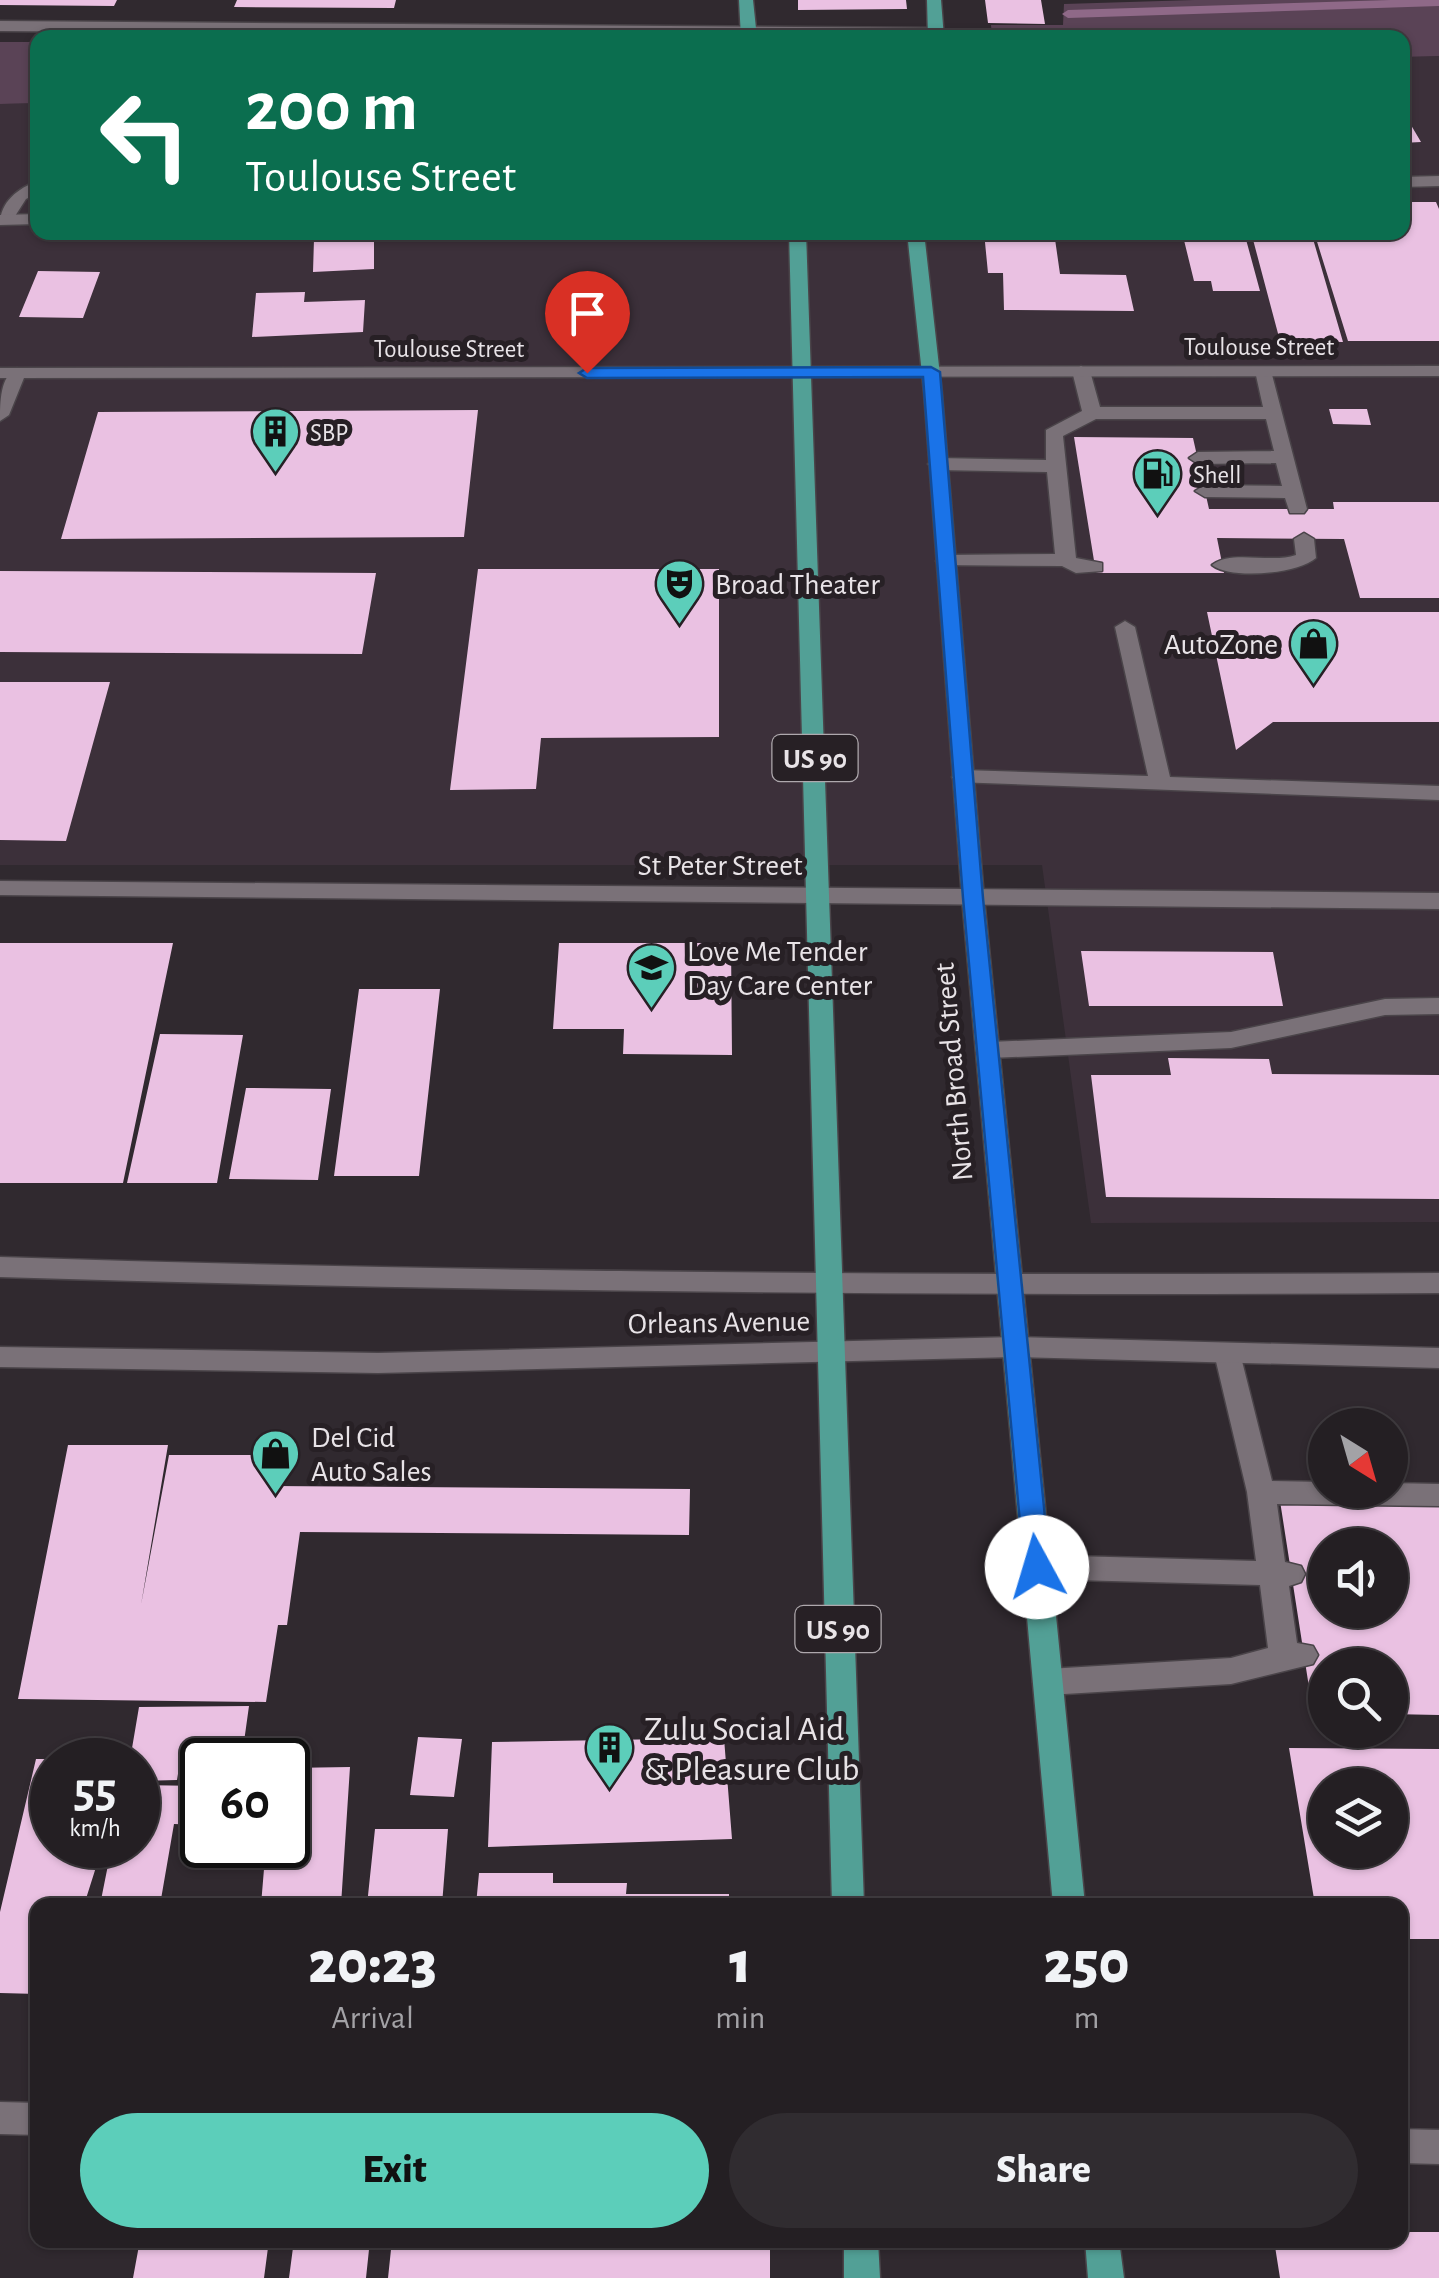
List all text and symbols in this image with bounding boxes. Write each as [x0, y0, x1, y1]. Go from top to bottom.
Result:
icon: left [80, 70, 210, 200]
text: 200 m [245, 73, 418, 143]
text: Toulouse Street [245, 155, 516, 200]
pin [545, 271, 630, 374]
icon: arrive [560, 286, 615, 341]
street label: Toulouse Street [1184, 335, 1334, 360]
street label: Toulouse Street [374, 337, 524, 362]
building icon: SBP [249, 406, 301, 474]
place label: SBP [310, 421, 348, 446]
fuel station icon: Shell [1132, 448, 1184, 516]
place label: Shell [1193, 463, 1241, 488]
theatre icon: Broad Theater [654, 558, 706, 626]
place label: Broad Theater [715, 570, 880, 600]
shop icon: AutoZone [1287, 618, 1339, 686]
place label: AutoZone [1164, 630, 1278, 660]
road number: US 90 [772, 735, 858, 781]
street label: St Peter Street [637, 851, 803, 881]
place label: Love Me Tender Day Care Center [687, 937, 872, 1001]
school or university icon: Love Me Tender Day Care Center [626, 942, 678, 1010]
street label: North Broad Street [929, 961, 978, 1182]
street label: Orleans Avenue [627, 1306, 811, 1340]
north arrow [1308, 1408, 1408, 1508]
map controls [1308, 1408, 1408, 1868]
place label: Del Cid Auto Sales [311, 1423, 432, 1487]
shop icon: Del Cid Auto Sales [250, 1428, 302, 1496]
position arrow [985, 1515, 1089, 1619]
button: sound [1308, 1528, 1408, 1628]
road number: US 90 [796, 1606, 880, 1652]
button: search [1308, 1648, 1408, 1748]
place label: Zulu Social Aid & Pleasure Club [644, 1712, 860, 1787]
building icon: Zulu Social Aid & Pleasure Club [583, 1722, 635, 1790]
speed limit sign: 60 [180, 1738, 310, 1868]
text: 55 [73, 1766, 117, 1816]
button: layers [1308, 1768, 1408, 1868]
text: km/h [69, 1816, 121, 1841]
text: 20:23 [308, 1934, 437, 1994]
text: 1 [729, 1934, 751, 1994]
text: 250 [1044, 1934, 1130, 1994]
text: Arrival [332, 2002, 414, 2034]
text: min [715, 2002, 765, 2034]
text: m [1074, 2002, 1099, 2034]
button: Exit [80, 2113, 709, 2228]
button: Share [729, 2113, 1358, 2228]

